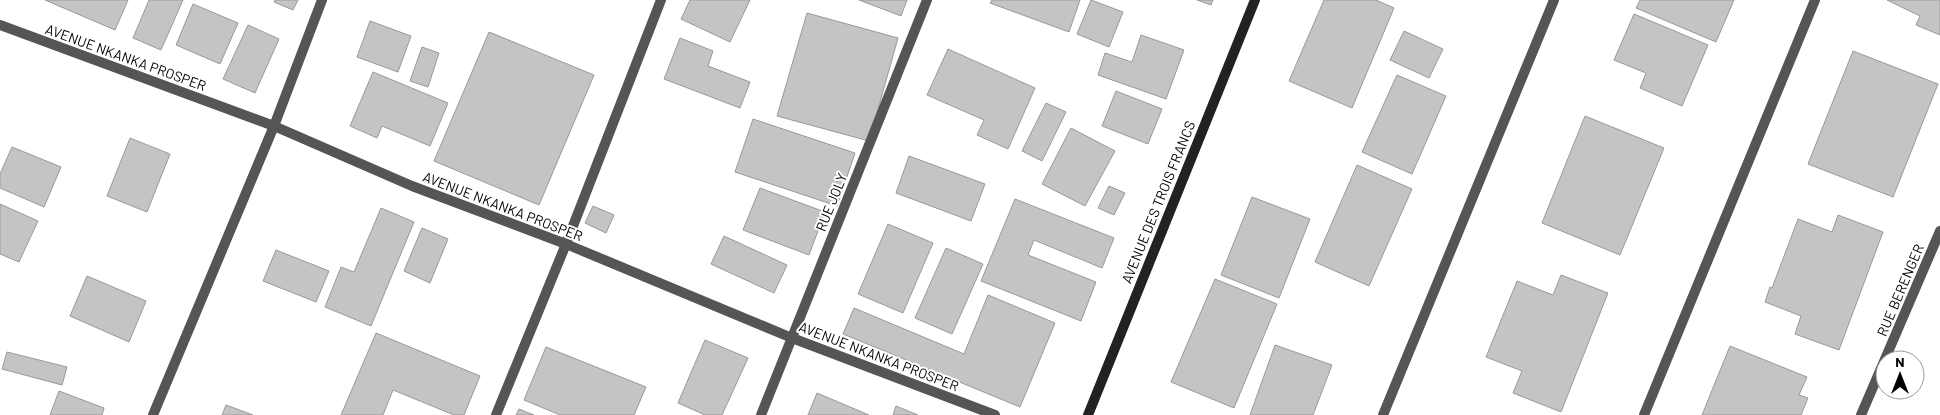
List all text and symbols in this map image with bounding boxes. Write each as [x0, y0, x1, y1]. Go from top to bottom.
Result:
street label: AVENUE NKANKA PROSPER [43, 20, 209, 94]
street label: AVENUE DES TROIS FRANCS [1118, 118, 1198, 286]
street label: AVENUE NKANKA PROSPER [421, 168, 585, 244]
street label: RUE JOLY [812, 170, 850, 234]
street label: RUE BERENGER [1873, 241, 1927, 339]
street label: AVENUE NKANKA PROSPER [797, 318, 961, 394]
north arrow [1875, 350, 1925, 400]
text: N [1895, 353, 1905, 370]

